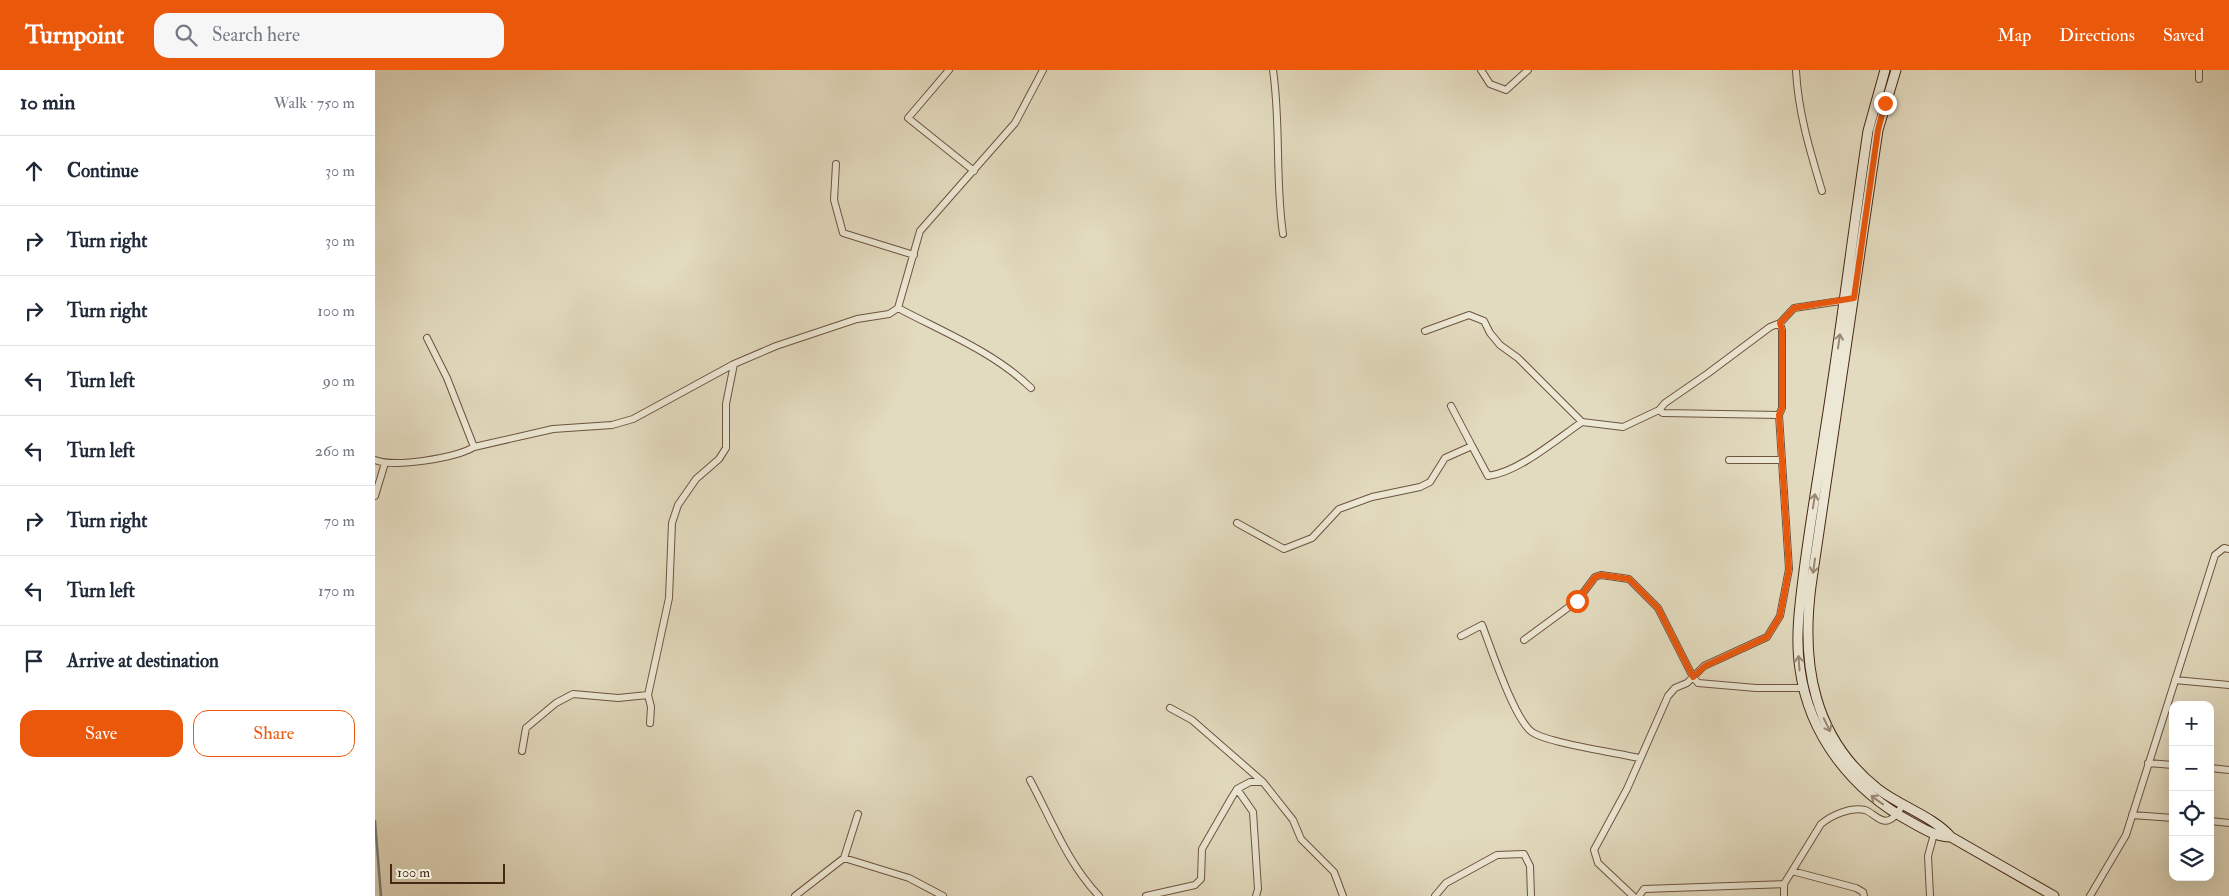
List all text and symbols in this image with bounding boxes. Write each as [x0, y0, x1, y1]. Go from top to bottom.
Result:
search box [154, 13, 504, 58]
text: Turnpoint [25, 20, 124, 51]
icon: search [172, 21, 200, 49]
text: Search here [212, 23, 300, 47]
text: Map [1998, 24, 2031, 47]
text: Directions [2059, 24, 2135, 47]
text: Saved [2163, 24, 2204, 47]
text: 10 min [20, 89, 75, 116]
route end [1874, 92, 1897, 115]
text: Walk · 750 m [274, 93, 355, 113]
icon: ahead [20, 157, 48, 185]
text: Continue [67, 159, 138, 183]
text: 30 m [325, 161, 355, 181]
icon: right [20, 227, 48, 255]
text: Turn right [67, 229, 147, 253]
text: 30 m [325, 231, 355, 251]
icon: right [20, 297, 48, 325]
text: Turn right [67, 299, 147, 323]
text: 100 m [317, 301, 355, 321]
one-way arrow [1834, 333, 1844, 349]
icon: left [20, 367, 48, 395]
text: Turn left [67, 369, 135, 393]
text: 90 m [323, 371, 355, 391]
icon: left [20, 437, 48, 465]
text: Turn left [67, 439, 135, 463]
text: 260 m [315, 441, 355, 461]
one-way arrow [1809, 494, 1819, 510]
icon: right [20, 507, 48, 535]
text: Turn right [67, 509, 147, 533]
text: 70 m [324, 511, 355, 531]
one-way arrow [1808, 558, 1818, 574]
icon: left [20, 577, 48, 605]
text: Turn left [67, 579, 135, 603]
text: 170 m [318, 581, 355, 601]
route start [1566, 590, 1589, 613]
icon: arrive [20, 647, 48, 675]
text: Arrive at destination [67, 649, 219, 673]
one-way arrow [1795, 655, 1804, 671]
map controls [2169, 701, 2214, 881]
button: + [2169, 701, 2214, 746]
button: Save [20, 710, 183, 757]
button: Share [193, 710, 355, 757]
one-way arrow [1822, 718, 1832, 733]
button: − [2169, 746, 2214, 791]
button: locate [2169, 791, 2214, 836]
one-way arrow [1870, 795, 1884, 805]
button: layers [2169, 836, 2214, 881]
scale bar [390, 861, 505, 884]
text: 100 m [397, 864, 430, 881]

